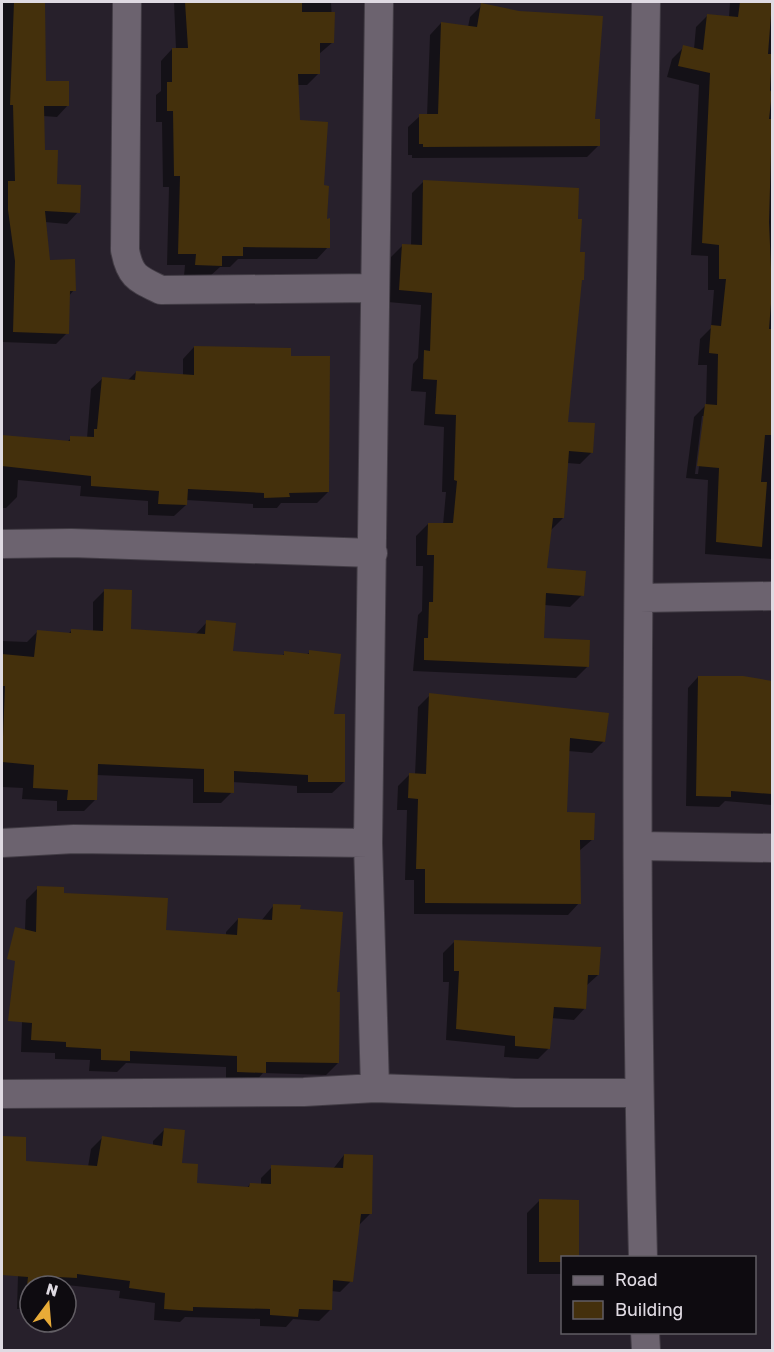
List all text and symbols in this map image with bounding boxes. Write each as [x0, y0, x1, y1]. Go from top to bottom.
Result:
legend [561, 1256, 756, 1334]
text: Road [615, 1269, 658, 1291]
north arrow [18, 1274, 78, 1334]
text: N [44, 1279, 60, 1301]
text: Building [615, 1299, 683, 1321]

